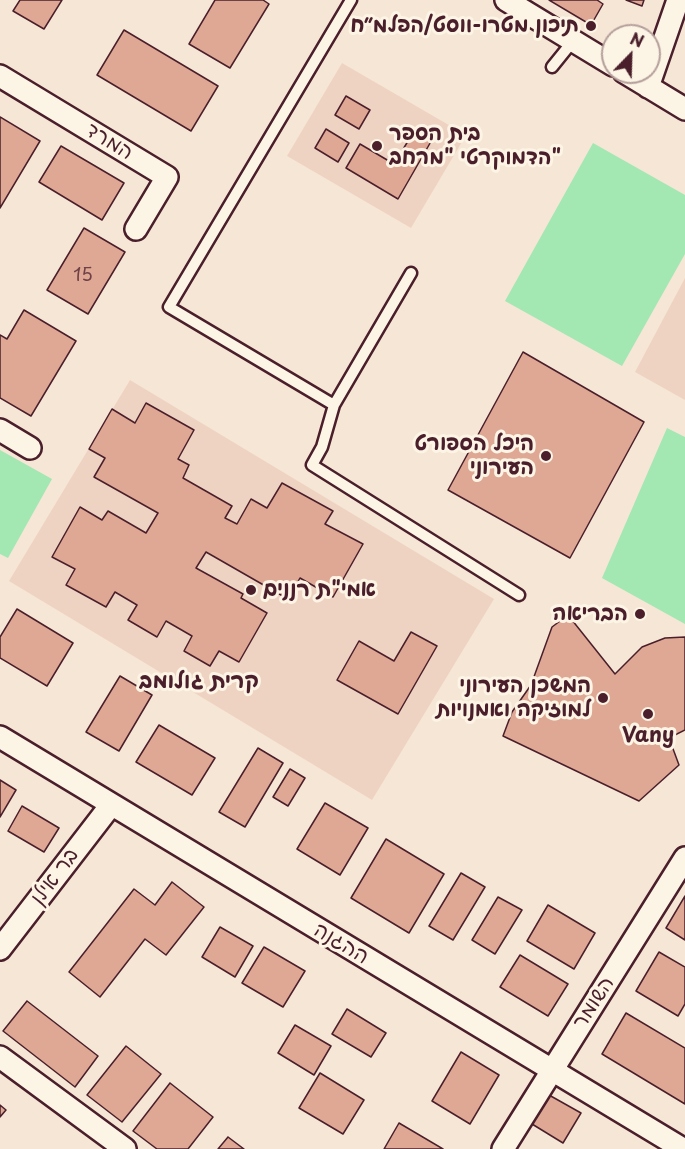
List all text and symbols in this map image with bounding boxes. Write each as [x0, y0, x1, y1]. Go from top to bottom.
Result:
place label: תיכון מטרו-ווסט/הפלמ״ח [351, 13, 579, 39]
marker: תיכון מטרו-ווסט/הפלמ״ח [584, 19, 598, 33]
north arrow [601, 24, 661, 84]
text: N [627, 26, 648, 53]
street label: המרד [81, 118, 137, 166]
place label: בית הספר הדמוקרטי "מרחב" [389, 121, 561, 171]
marker: בית הספר הדמוקרטי "מרחב" [370, 139, 384, 153]
house number: 15 [73, 265, 93, 287]
place label: היכל הספורט העירוני [414, 431, 534, 481]
marker: היכל הספורט העירוני [539, 449, 553, 463]
place label: אמי"ת רננים [263, 577, 376, 603]
marker: אמי"ת רננים [244, 583, 258, 597]
place label: הבריאה [553, 601, 628, 627]
marker: הבריאה [633, 607, 647, 621]
district label: קרית גולומב [139, 669, 259, 695]
place label: המשכן העירוני למוזיקה ואמנויות [436, 673, 591, 723]
marker: המשכן העירוני למוזיקה ואמנויות [596, 691, 610, 705]
marker: Vany [641, 707, 655, 721]
place label: Vany [622, 723, 674, 749]
street label: בר אילן [26, 844, 84, 910]
street label: ההגנה [309, 918, 373, 970]
street label: השומר [568, 972, 620, 1034]

